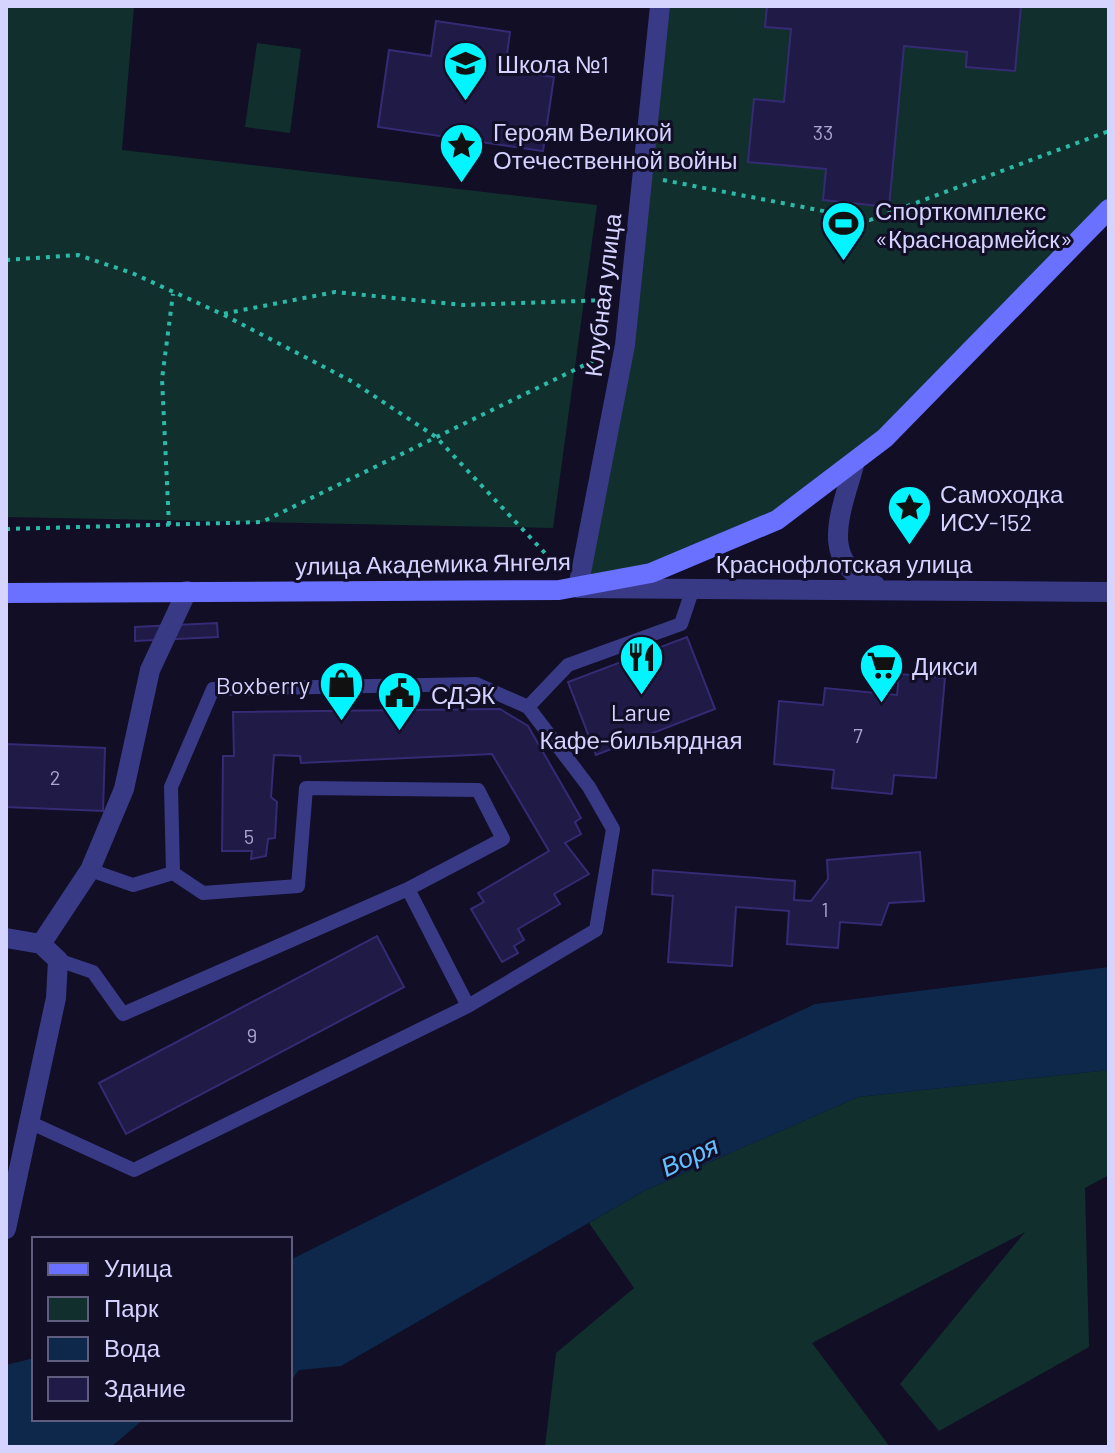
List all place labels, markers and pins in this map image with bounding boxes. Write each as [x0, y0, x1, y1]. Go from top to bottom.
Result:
school or university icon: Школа №1 [442, 39, 490, 102]
place label: Школа №1 [497, 49, 609, 78]
place label: Героям Великой Отечественной войны [493, 117, 737, 174]
place icon: Героям Великой Отечественной войны [438, 121, 486, 184]
place label: Спорткомплекс «Красноармейск» [875, 196, 1073, 253]
sports icon: Спорткомплекс «Красноармейск» [820, 200, 868, 263]
place label: Самоходка ИСУ-152 [940, 479, 1064, 536]
place icon: Самоходка ИСУ-152 [885, 483, 933, 546]
restaurant icon: Larue Кафе-бильярдная [617, 633, 665, 696]
supermarket icon: Дикси [857, 641, 905, 704]
place label: Дикси [912, 651, 978, 680]
shop icon: Boxberry [317, 660, 365, 723]
place label: Boxberry [216, 670, 310, 699]
public building icon: СДЭК [376, 670, 424, 733]
place label: СДЭК [431, 680, 495, 709]
place label: Larue Кафе-бильярдная [540, 697, 742, 754]

